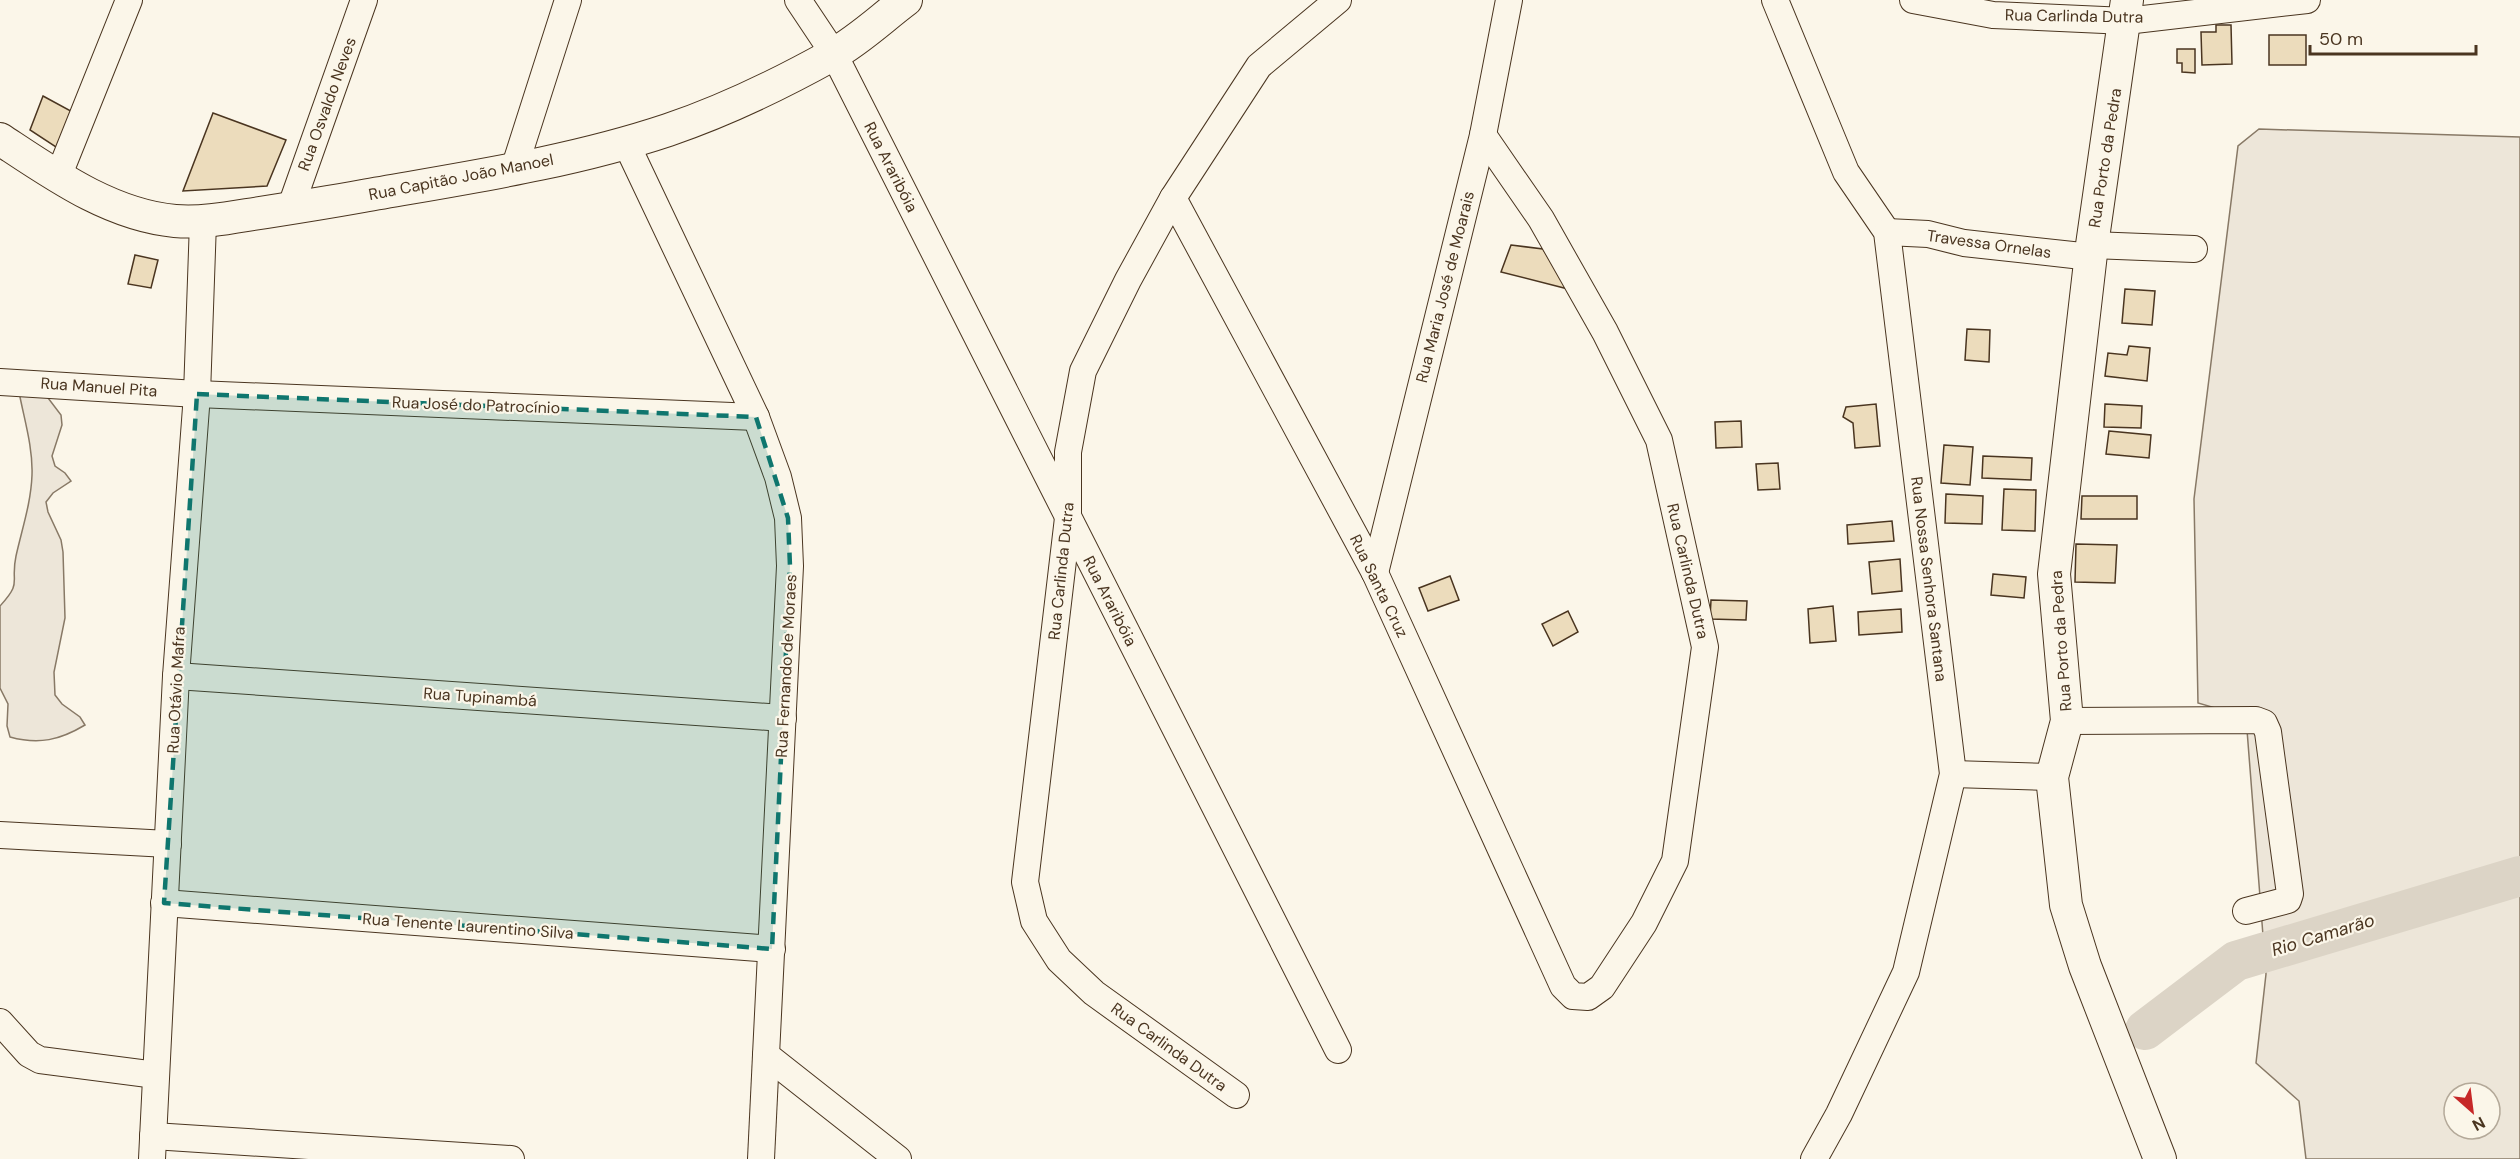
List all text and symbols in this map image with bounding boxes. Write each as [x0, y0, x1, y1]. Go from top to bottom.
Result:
street label: Rua Carlinda Dutra [2005, 4, 2143, 28]
scale bar [2310, 18, 2476, 56]
text: 50 m [2319, 27, 2363, 51]
street label: Rua Osvaldo Neves [293, 34, 361, 174]
street label: Rua Porto da Pedra [2084, 87, 2126, 229]
street label: Rua Araribóia [859, 118, 923, 216]
street label: Rua Capitão João Manoel [367, 149, 555, 205]
street label: Rua Maria José de Moarais [1411, 189, 1479, 385]
street label: Travessa Ornelas [1925, 225, 2053, 263]
street label: Rua Manuel Pita [40, 372, 158, 402]
street label: Rua José do Patrocínio [392, 392, 560, 418]
street label: Rua Nossa Senhora Santana [1906, 475, 1952, 683]
street label: Rua Carlinda Dutra [1043, 501, 1079, 641]
street label: Rua Carlinda Dutra [1662, 501, 1714, 641]
street label: Rua Santa Cruz [1345, 531, 1413, 641]
street label: Rua Araribóia [1078, 552, 1142, 650]
street label: Rua Porto da Pedra [2046, 570, 2076, 712]
street label: Rua Fernando de Moraes [771, 574, 801, 758]
street label: Rua Otávio Mafra [162, 626, 190, 754]
street label: Rua Tupinambá [423, 683, 537, 711]
street label: Rua Tenente Laurentino Silva [362, 908, 574, 944]
water label: Rio Camarão [2268, 908, 2378, 962]
street label: Rua Carlinda Dutra [1107, 998, 1231, 1096]
north arrow [2442, 1081, 2502, 1141]
text: N [2469, 1112, 2489, 1136]

